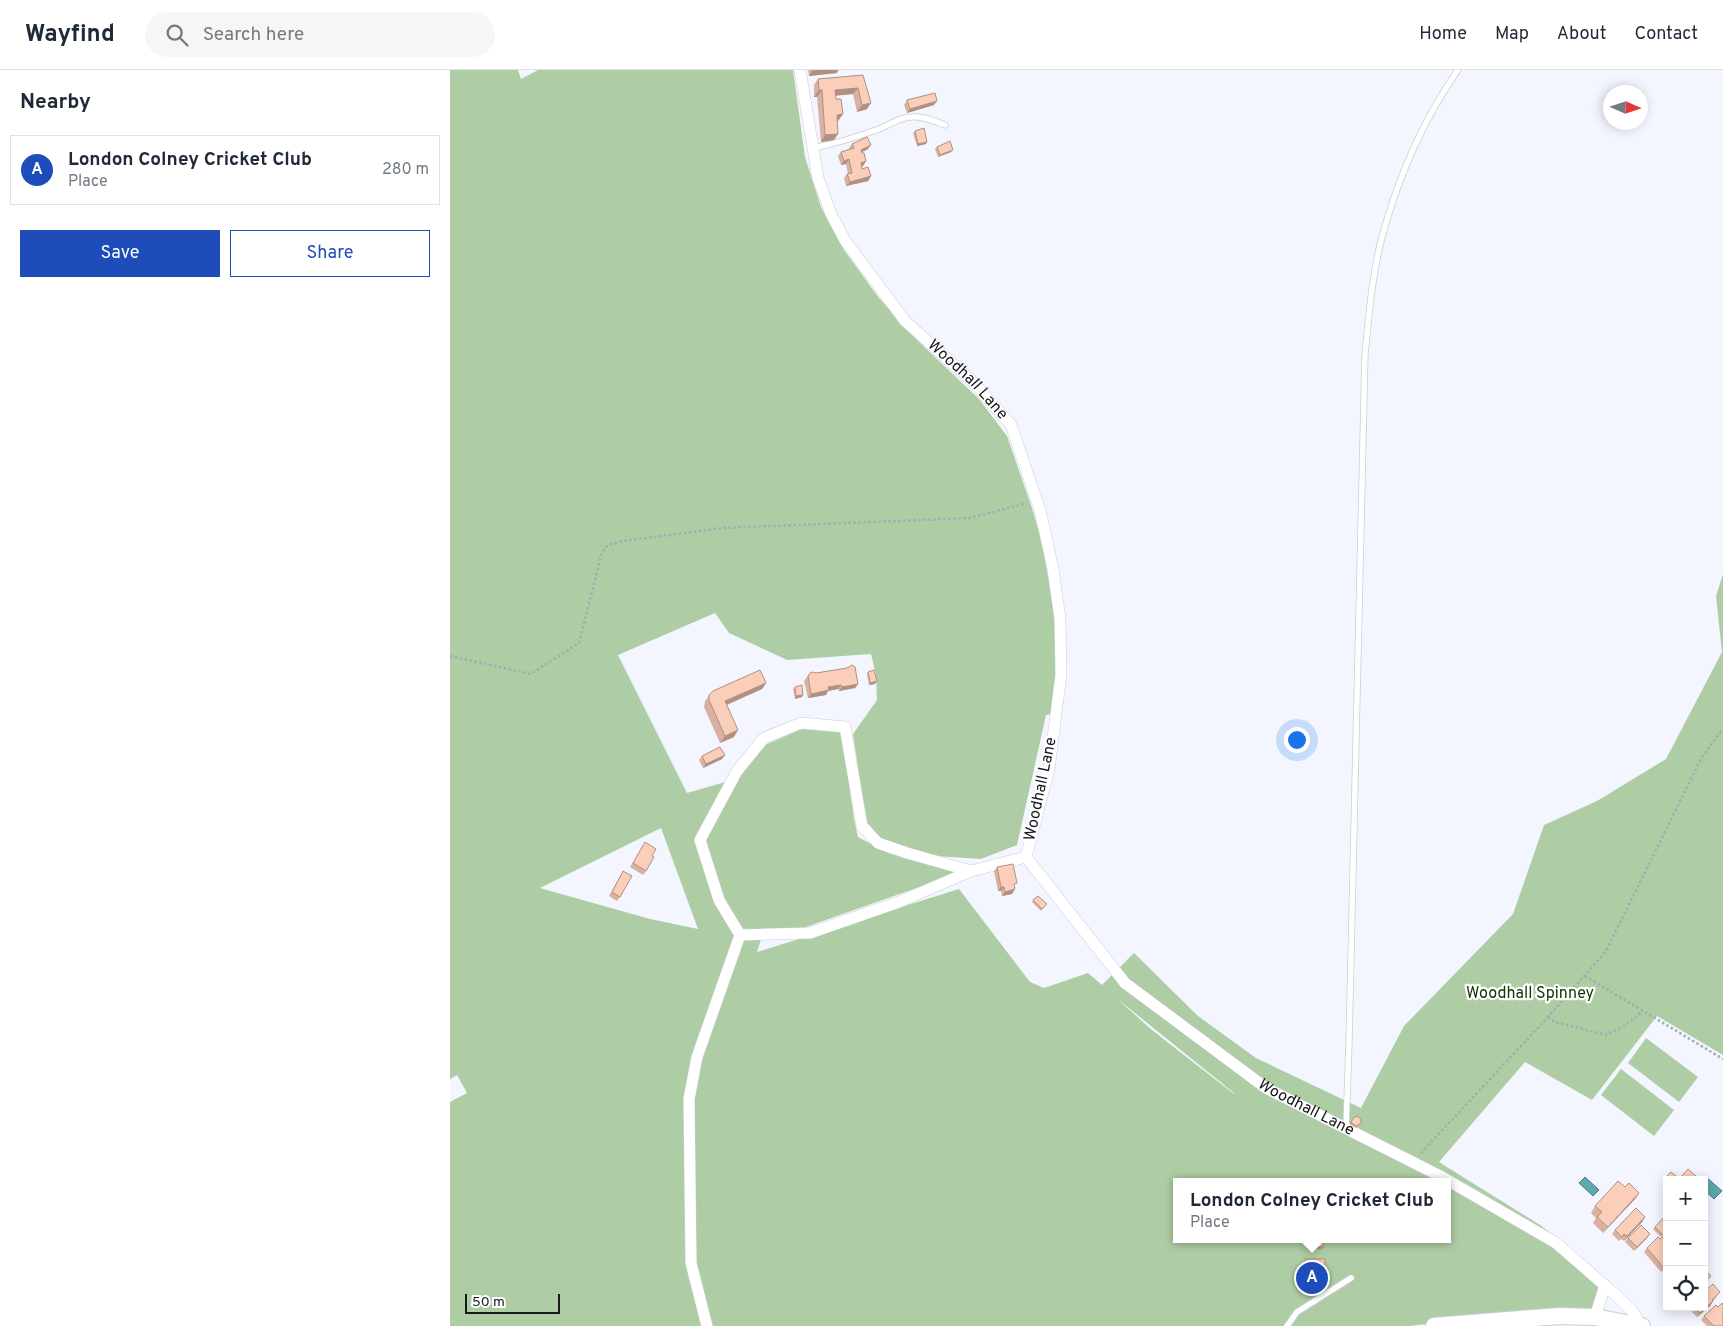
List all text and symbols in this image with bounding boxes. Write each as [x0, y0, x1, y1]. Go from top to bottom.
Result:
search box [145, 12, 495, 57]
text: Wayfind [25, 20, 115, 50]
icon: search [163, 21, 191, 49]
text: Search here [203, 23, 304, 47]
text: Home [1419, 23, 1467, 46]
text: Map [1495, 23, 1529, 46]
text: About [1557, 23, 1606, 46]
text: Contact [1634, 23, 1698, 46]
north arrow [1603, 85, 1648, 130]
text: Nearby [20, 89, 91, 116]
text: London Colney Cricket Club [68, 148, 312, 172]
text: A [31, 160, 43, 180]
text: 280 m [382, 160, 429, 180]
text: Place [68, 172, 108, 192]
button: Save [20, 230, 220, 277]
button: Share [230, 230, 430, 277]
street label: Woodhall Lane [923, 336, 1012, 424]
your location [1284, 727, 1310, 753]
street label: Woodhall Lane [1020, 735, 1062, 843]
park label: Woodhall Spinney [1466, 984, 1594, 1004]
street label: Woodhall Lane [1253, 1075, 1357, 1141]
map controls [1663, 1176, 1708, 1311]
button: + [1663, 1176, 1708, 1221]
popup [1173, 1178, 1451, 1243]
text: London Colney Cricket Club [1190, 1189, 1434, 1213]
text: Place [1190, 1213, 1230, 1233]
button: − [1663, 1221, 1708, 1266]
pin: A [1296, 1259, 1328, 1297]
button: locate [1663, 1266, 1708, 1311]
scale bar [465, 1291, 560, 1314]
text: 50 m [472, 1294, 505, 1311]

